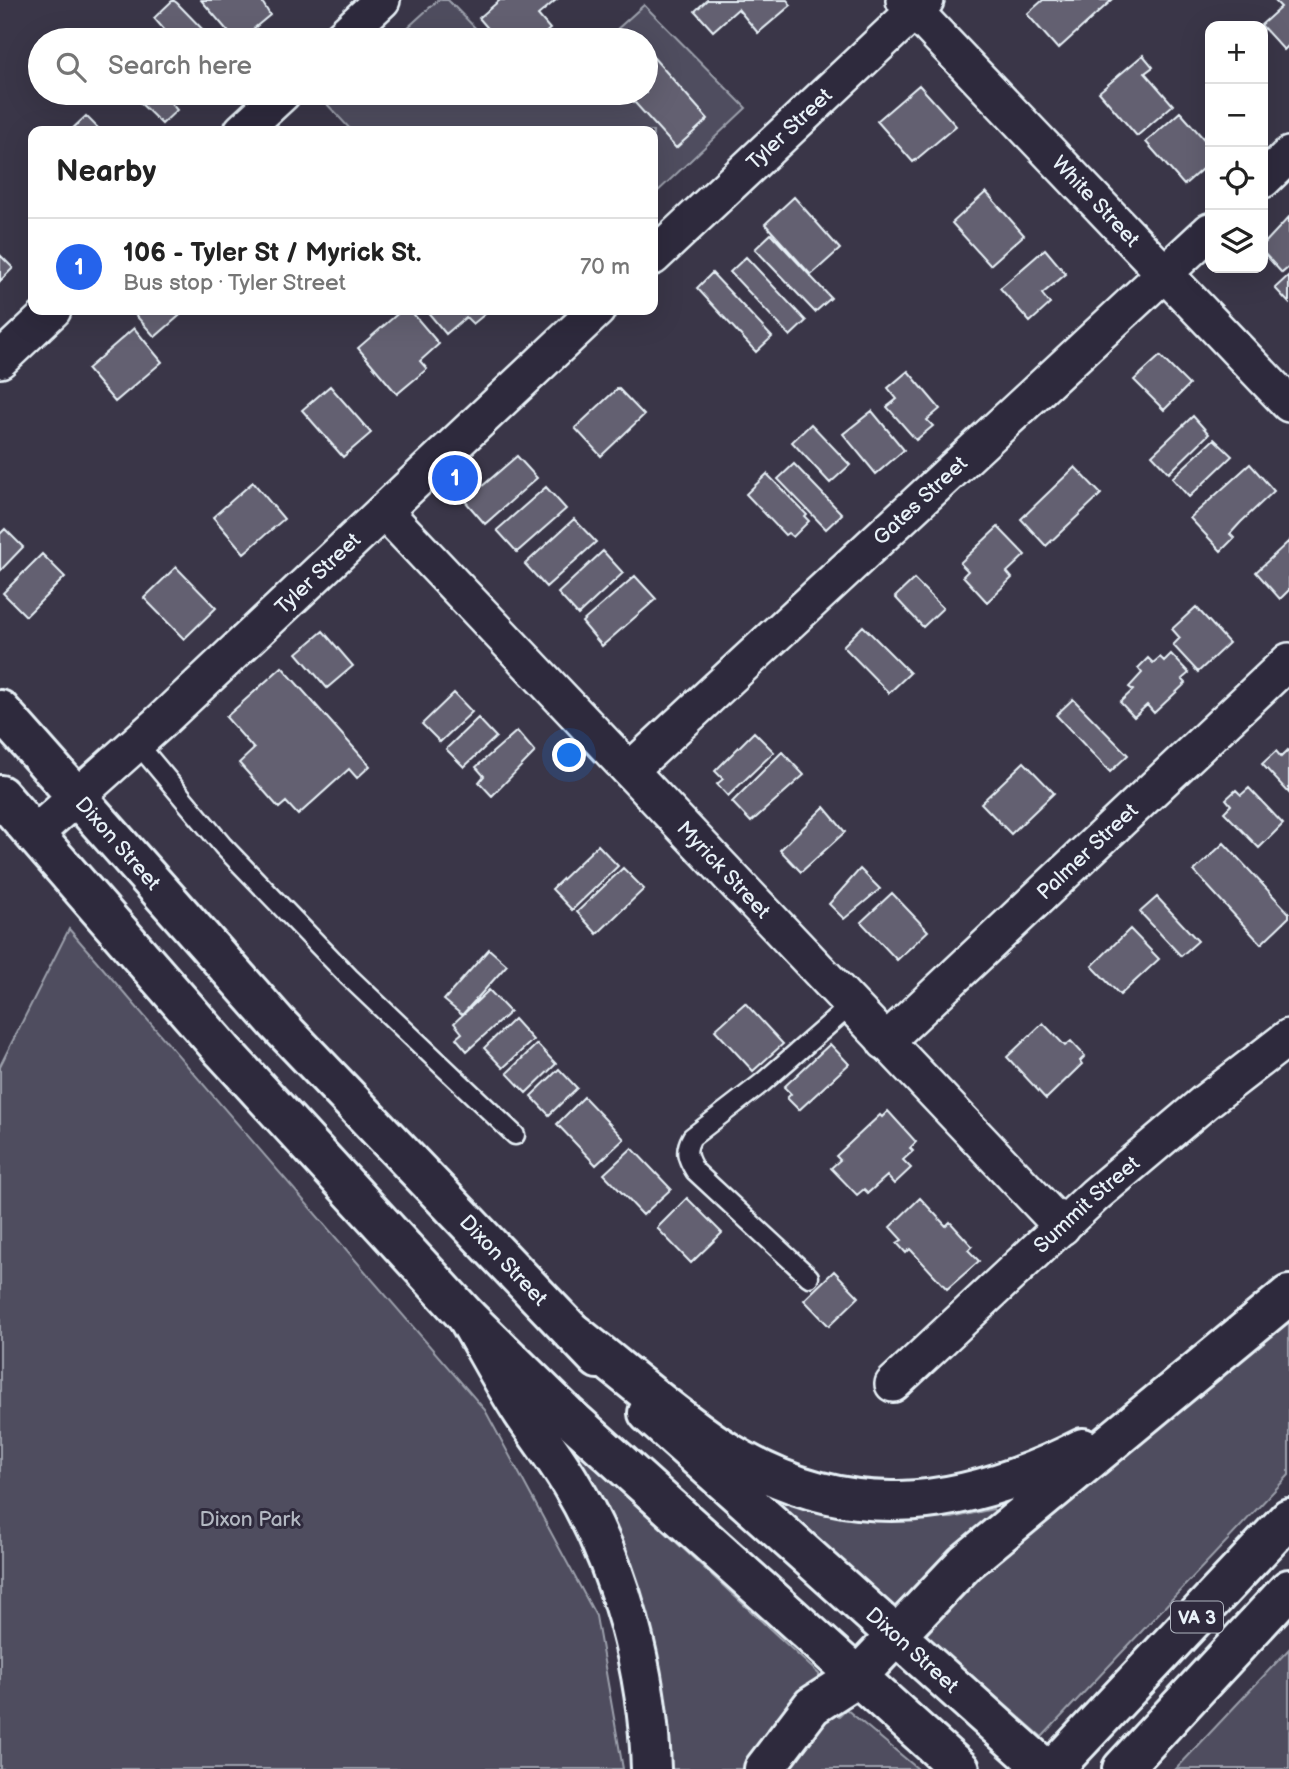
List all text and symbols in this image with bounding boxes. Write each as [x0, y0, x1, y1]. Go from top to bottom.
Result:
map controls [1205, 21, 1268, 273]
button: + [1205, 21, 1268, 84]
search box [28, 28, 658, 105]
icon: search [52, 48, 90, 86]
text: Search here [108, 51, 252, 82]
street label: Tyler Street [742, 83, 838, 175]
button: − [1205, 84, 1268, 147]
button: locate [1205, 147, 1268, 210]
street label: White Street [1046, 151, 1145, 253]
text: Nearby [56, 154, 156, 190]
button: layers [1205, 210, 1268, 273]
text: 106 - Tyler St / Myrick St. [123, 238, 421, 269]
text: 1 [74, 253, 84, 281]
text: 70 m [580, 253, 630, 281]
text: Bus stop · Tyler Street [123, 269, 346, 297]
street label: Gates Street [868, 451, 973, 551]
pin: 1 [432, 452, 478, 504]
street label: Tyler Street [270, 527, 366, 620]
your location [552, 738, 586, 772]
street label: Dixon Street [70, 792, 166, 896]
street label: Palmer Street [1032, 798, 1144, 905]
street label: Myrick Street [671, 816, 776, 924]
street label: Summit Street [1029, 1151, 1145, 1259]
street label: Dixon Street [454, 1210, 553, 1312]
park label: Dixon Park [200, 1507, 301, 1532]
street label: Dixon Street [860, 1602, 964, 1699]
road number: VA 3 [1171, 1602, 1223, 1632]

